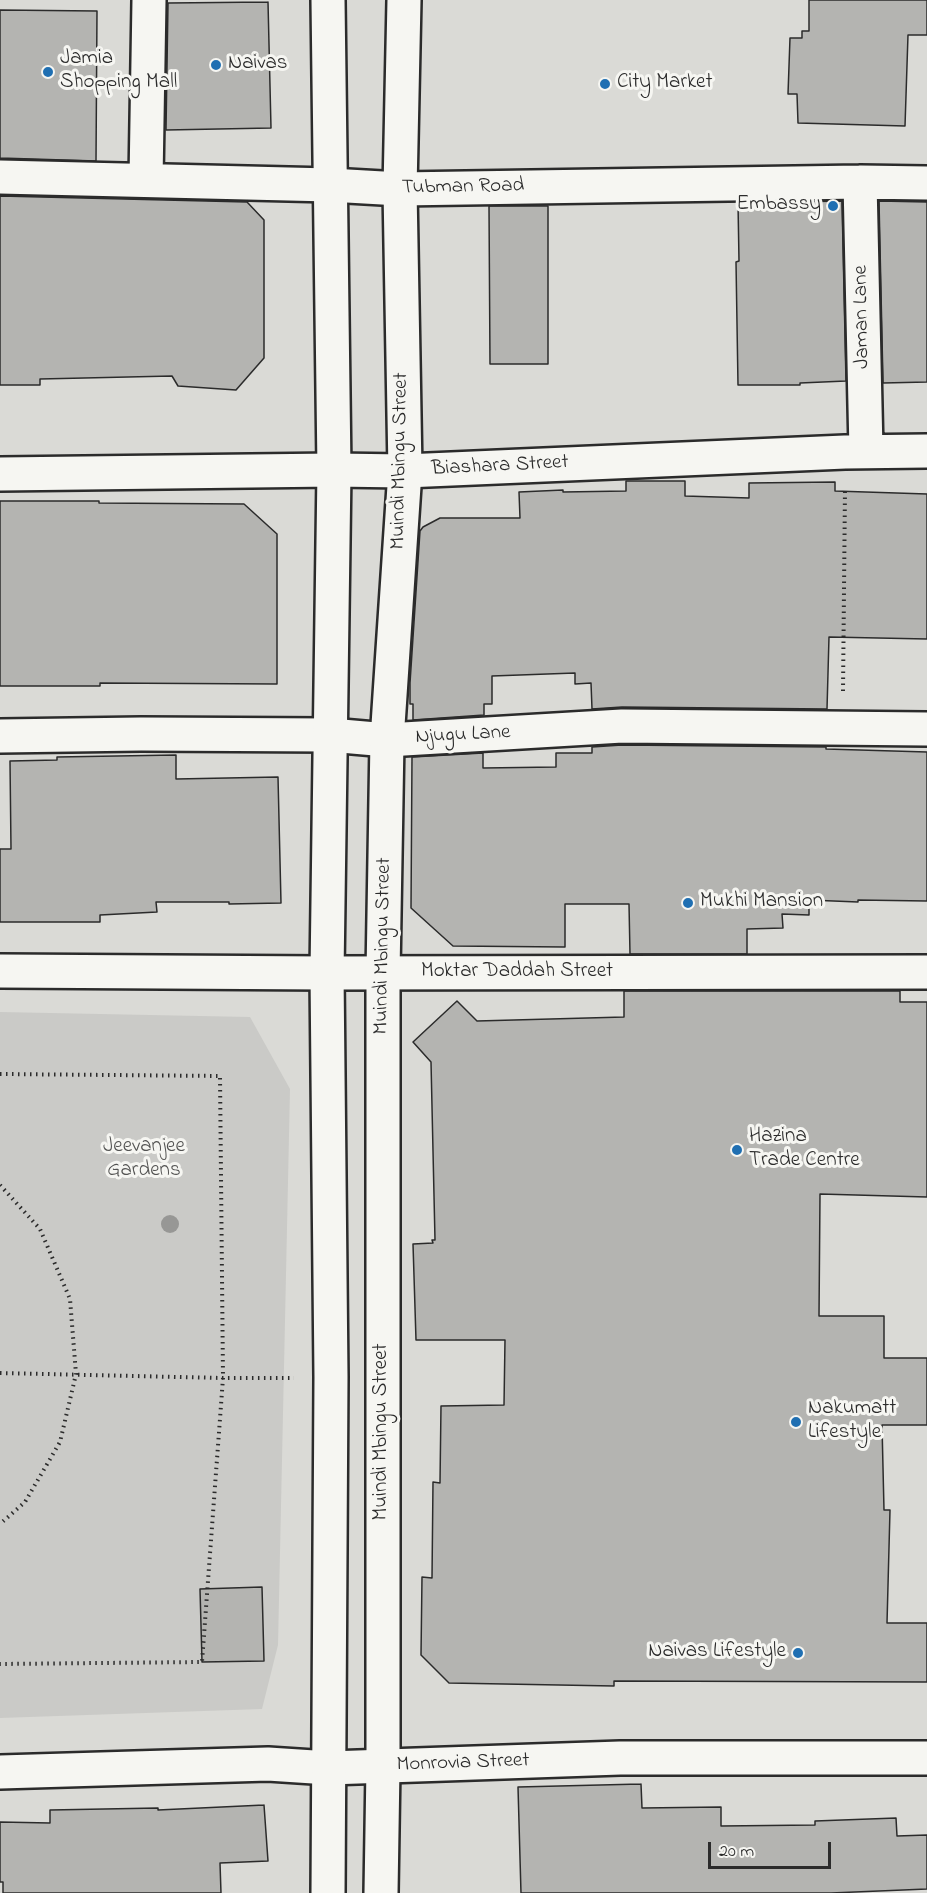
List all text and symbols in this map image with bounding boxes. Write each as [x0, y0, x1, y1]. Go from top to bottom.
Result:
place label: Jamia Shopping Mall [60, 47, 177, 97]
place label: Naivas [228, 52, 287, 78]
marker: Naivas [209, 58, 223, 72]
marker: Jamia Shopping Mall [41, 65, 55, 79]
place label: City Market [617, 71, 713, 97]
marker: City Market [598, 77, 612, 91]
street label: Tubman Road [401, 174, 525, 202]
place label: Embassy [736, 193, 821, 219]
marker: Embassy [826, 199, 840, 213]
street label: Jaman Lane [849, 265, 877, 369]
street label: Muindi Mbingu Street [387, 372, 415, 550]
street label: Biashara Street [431, 451, 569, 483]
street label: Njugu Lane [415, 721, 511, 751]
street label: Muindi Mbingu Street [370, 857, 398, 1035]
place label: Mukhi Mansion [700, 890, 823, 916]
marker: Mukhi Mansion [681, 896, 695, 910]
street label: Moktar Daddah Street [421, 960, 613, 986]
place label: Hazina Trade Centre [749, 1125, 860, 1175]
park label: Jeevanjee Gardens [103, 1135, 185, 1185]
marker: Hazina Trade Centre [730, 1143, 744, 1157]
street label: Muindi Mbingu Street [370, 1343, 396, 1521]
place label: Nakumatt Lifestyle [808, 1397, 896, 1447]
marker: Nakumatt Lifestyle [789, 1415, 803, 1429]
place label: Naivas Lifestyle [648, 1640, 786, 1666]
marker: Naivas Lifestyle [791, 1646, 805, 1660]
street label: Monrovia Street [396, 1749, 530, 1779]
scale bar [711, 1830, 834, 1868]
text: 20 m [719, 1839, 754, 1865]

